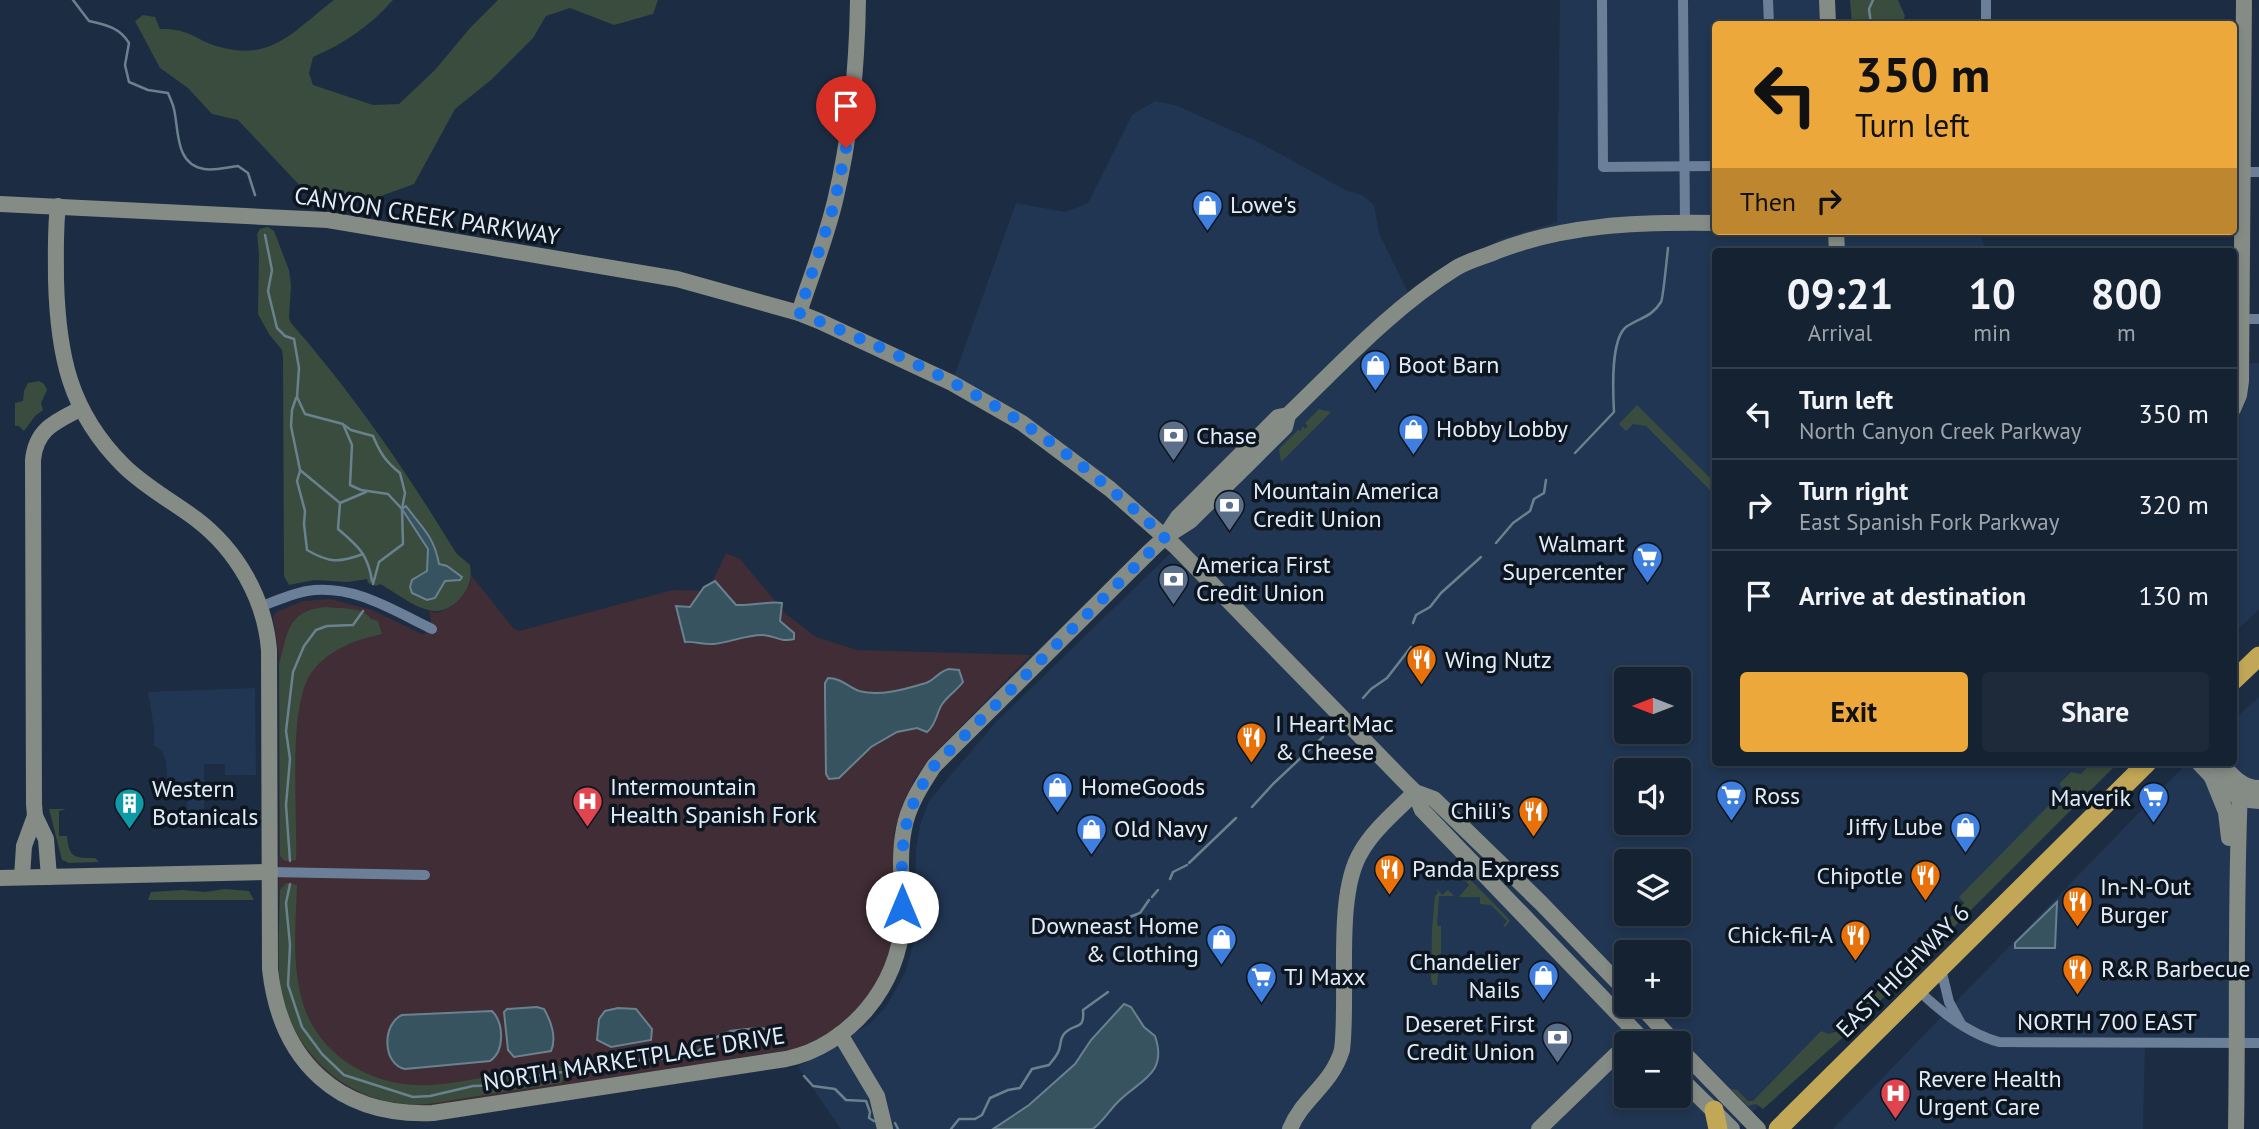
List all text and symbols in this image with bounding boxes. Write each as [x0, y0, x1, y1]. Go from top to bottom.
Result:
text: 350 m [1855, 42, 1990, 106]
icon: left [1740, 49, 1831, 140]
pin [816, 76, 876, 148]
icon: arrive [827, 87, 865, 125]
text: Turn left [1855, 104, 1970, 146]
street label: CANYON CREEK PARKWAY [292, 179, 563, 252]
icon: right [1810, 182, 1848, 220]
text: Then [1740, 185, 1796, 218]
shop icon: Lowe's [1190, 188, 1224, 232]
place label: Lowe's [1230, 189, 1297, 220]
text: 09:21 [1787, 266, 1893, 321]
text: 10 [1968, 266, 2016, 321]
text: 800 [2091, 266, 2162, 321]
text: Arrival [1808, 318, 1872, 347]
text: min [1973, 318, 2011, 347]
text: m [2117, 318, 2136, 347]
shop icon: Boot Barn [1358, 348, 1392, 392]
place label: Boot Barn [1398, 349, 1500, 380]
text: Turn left [1799, 383, 1893, 416]
icon: left [1740, 395, 1778, 433]
text: 350 m [2138, 397, 2209, 430]
shop icon: Hobby Lobby [1396, 412, 1430, 456]
place label: Hobby Lobby [1436, 413, 1568, 444]
text: North Canyon Creek Parkway [1799, 416, 2082, 445]
bank icon: Chase [1156, 419, 1190, 463]
place label: Chase [1196, 420, 1257, 451]
text: Turn right [1799, 474, 1908, 507]
place label: Mountain America Credit Union [1253, 475, 1439, 534]
icon: right [1740, 486, 1778, 524]
bank icon: Mountain America Credit Union [1213, 488, 1247, 532]
text: 320 m [2138, 488, 2209, 521]
text: East Spanish Fork Parkway [1799, 507, 2059, 536]
place label: Walmart Supercenter [1502, 528, 1625, 587]
supermarket icon: Walmart Supercenter [1631, 541, 1665, 585]
place label: America First Credit Union [1196, 549, 1331, 608]
bank icon: America First Credit Union [1156, 562, 1190, 606]
icon: arrive [1740, 577, 1778, 615]
text: Arrive at destination [1799, 579, 2026, 612]
text: 130 m [2138, 579, 2209, 612]
restaurant icon: Wing Nutz [1405, 643, 1439, 687]
place label: Wing Nutz [1445, 644, 1552, 675]
north arrow [1614, 667, 1690, 744]
map controls [1614, 667, 1691, 1108]
button: Exit [1740, 672, 1968, 752]
button: Share [1982, 672, 2209, 752]
place label: I Heart Mac & Cheese [1275, 708, 1394, 767]
restaurant icon: I Heart Mac & Cheese [1235, 721, 1269, 765]
button: sound [1614, 758, 1691, 835]
shop icon: HomeGoods [1041, 770, 1075, 814]
place label: Intermountain Health Spanish Fork [610, 771, 817, 830]
place label: HomeGoods [1081, 771, 1205, 802]
place label: Western Botanicals [152, 773, 258, 832]
supermarket icon: Ross [1714, 779, 1748, 823]
place label: Ross [1754, 780, 1800, 811]
supermarket icon: Maverik [2137, 781, 2171, 825]
place label: Maverik [2051, 782, 2131, 813]
hospital icon: Intermountain Health Spanish Fork [570, 784, 604, 828]
building icon: Western Botanicals [112, 786, 146, 830]
restaurant icon: Chili's [1517, 794, 1551, 838]
place label: Chili's [1450, 795, 1511, 826]
shop icon: Jiffy Lube [1949, 810, 1983, 854]
place label: Jiffy Lube [1847, 811, 1943, 842]
shop icon: Old Navy [1074, 812, 1108, 856]
place label: Old Navy [1114, 813, 1208, 844]
button: layers [1614, 849, 1691, 926]
restaurant icon: Panda Express [1372, 852, 1406, 896]
place label: Panda Express [1412, 853, 1560, 884]
restaurant icon: Chipotle [1909, 859, 1943, 903]
place label: Chipotle [1817, 860, 1903, 891]
position arrow [865, 870, 939, 944]
place label: In-N-Out Burger [2100, 871, 2191, 930]
restaurant icon: In-N-Out Burger [2060, 884, 2094, 928]
street label: EAST HIGHWAY 6 [1829, 897, 1976, 1044]
place label: Downeast Home & Clothing [1031, 910, 1199, 969]
restaurant icon: Chick-fil-A [1839, 918, 1873, 962]
place label: Chick-fil-A [1727, 919, 1833, 950]
shop icon: Downeast Home & Clothing [1205, 923, 1239, 967]
button: + [1614, 940, 1691, 1017]
place label: Chandelier Nails [1409, 946, 1520, 1005]
restaurant icon: R&R Barbecue [2061, 952, 2095, 996]
place label: R&R Barbecue [2101, 953, 2250, 984]
shop icon: Chandelier Nails [1526, 959, 1560, 1003]
supermarket icon: TJ Maxx [1244, 960, 1278, 1004]
place label: TJ Maxx [1284, 961, 1366, 992]
street label: NORTH 700 EAST [2017, 1006, 2197, 1037]
place label: Deseret First Credit Union [1405, 1008, 1535, 1067]
street label: NORTH MARKETPLACE DRIVE [481, 1019, 787, 1098]
bank icon: Deseret First Credit Union [1541, 1021, 1575, 1065]
button: − [1614, 1031, 1691, 1108]
place label: Revere Health Urgent Care [1918, 1063, 2062, 1122]
hospital icon: Revere Health Urgent Care [1878, 1076, 1912, 1120]

